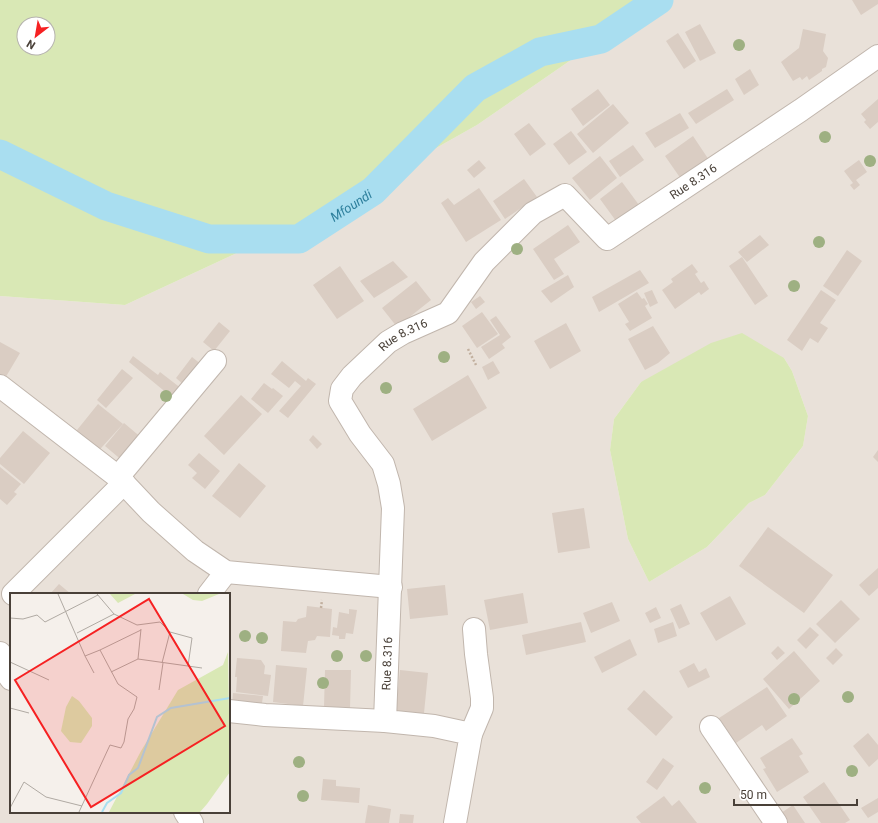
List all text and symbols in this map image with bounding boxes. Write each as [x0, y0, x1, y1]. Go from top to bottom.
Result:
north arrow [16, 16, 56, 56]
text: N [24, 36, 38, 52]
street label: Rue 8.316 [667, 161, 720, 202]
water label: Mfoundi [327, 186, 376, 225]
street label: Rue 8.316 [376, 316, 430, 354]
inset map [10, 593, 230, 813]
street label: Rue 8.316 [379, 636, 395, 691]
scale bar [734, 781, 857, 807]
text: 50 m [740, 788, 767, 802]

